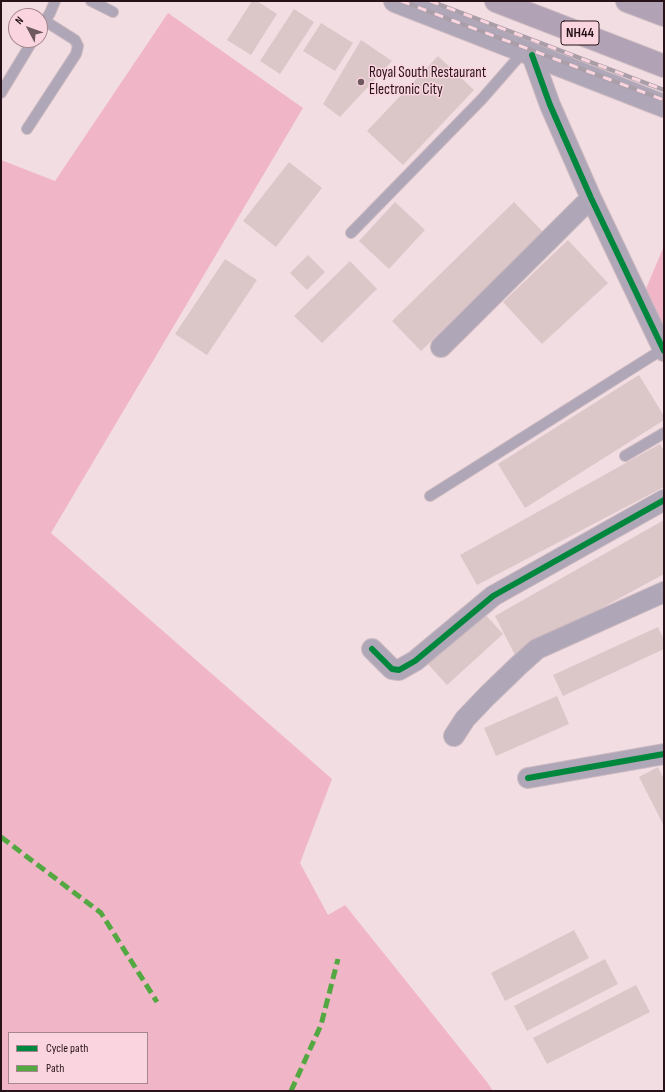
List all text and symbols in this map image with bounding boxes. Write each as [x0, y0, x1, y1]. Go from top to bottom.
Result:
north arrow [8, 8, 48, 48]
text: N [12, 14, 26, 27]
road number: NH44 [561, 21, 599, 45]
place label: Royal South Restaurant Electronic City [369, 64, 486, 99]
marker: Royal South Restaurant Electronic City [356, 77, 366, 87]
legend [8, 1032, 148, 1084]
text: Cycle path [46, 1041, 88, 1056]
text: Path [46, 1061, 64, 1076]

